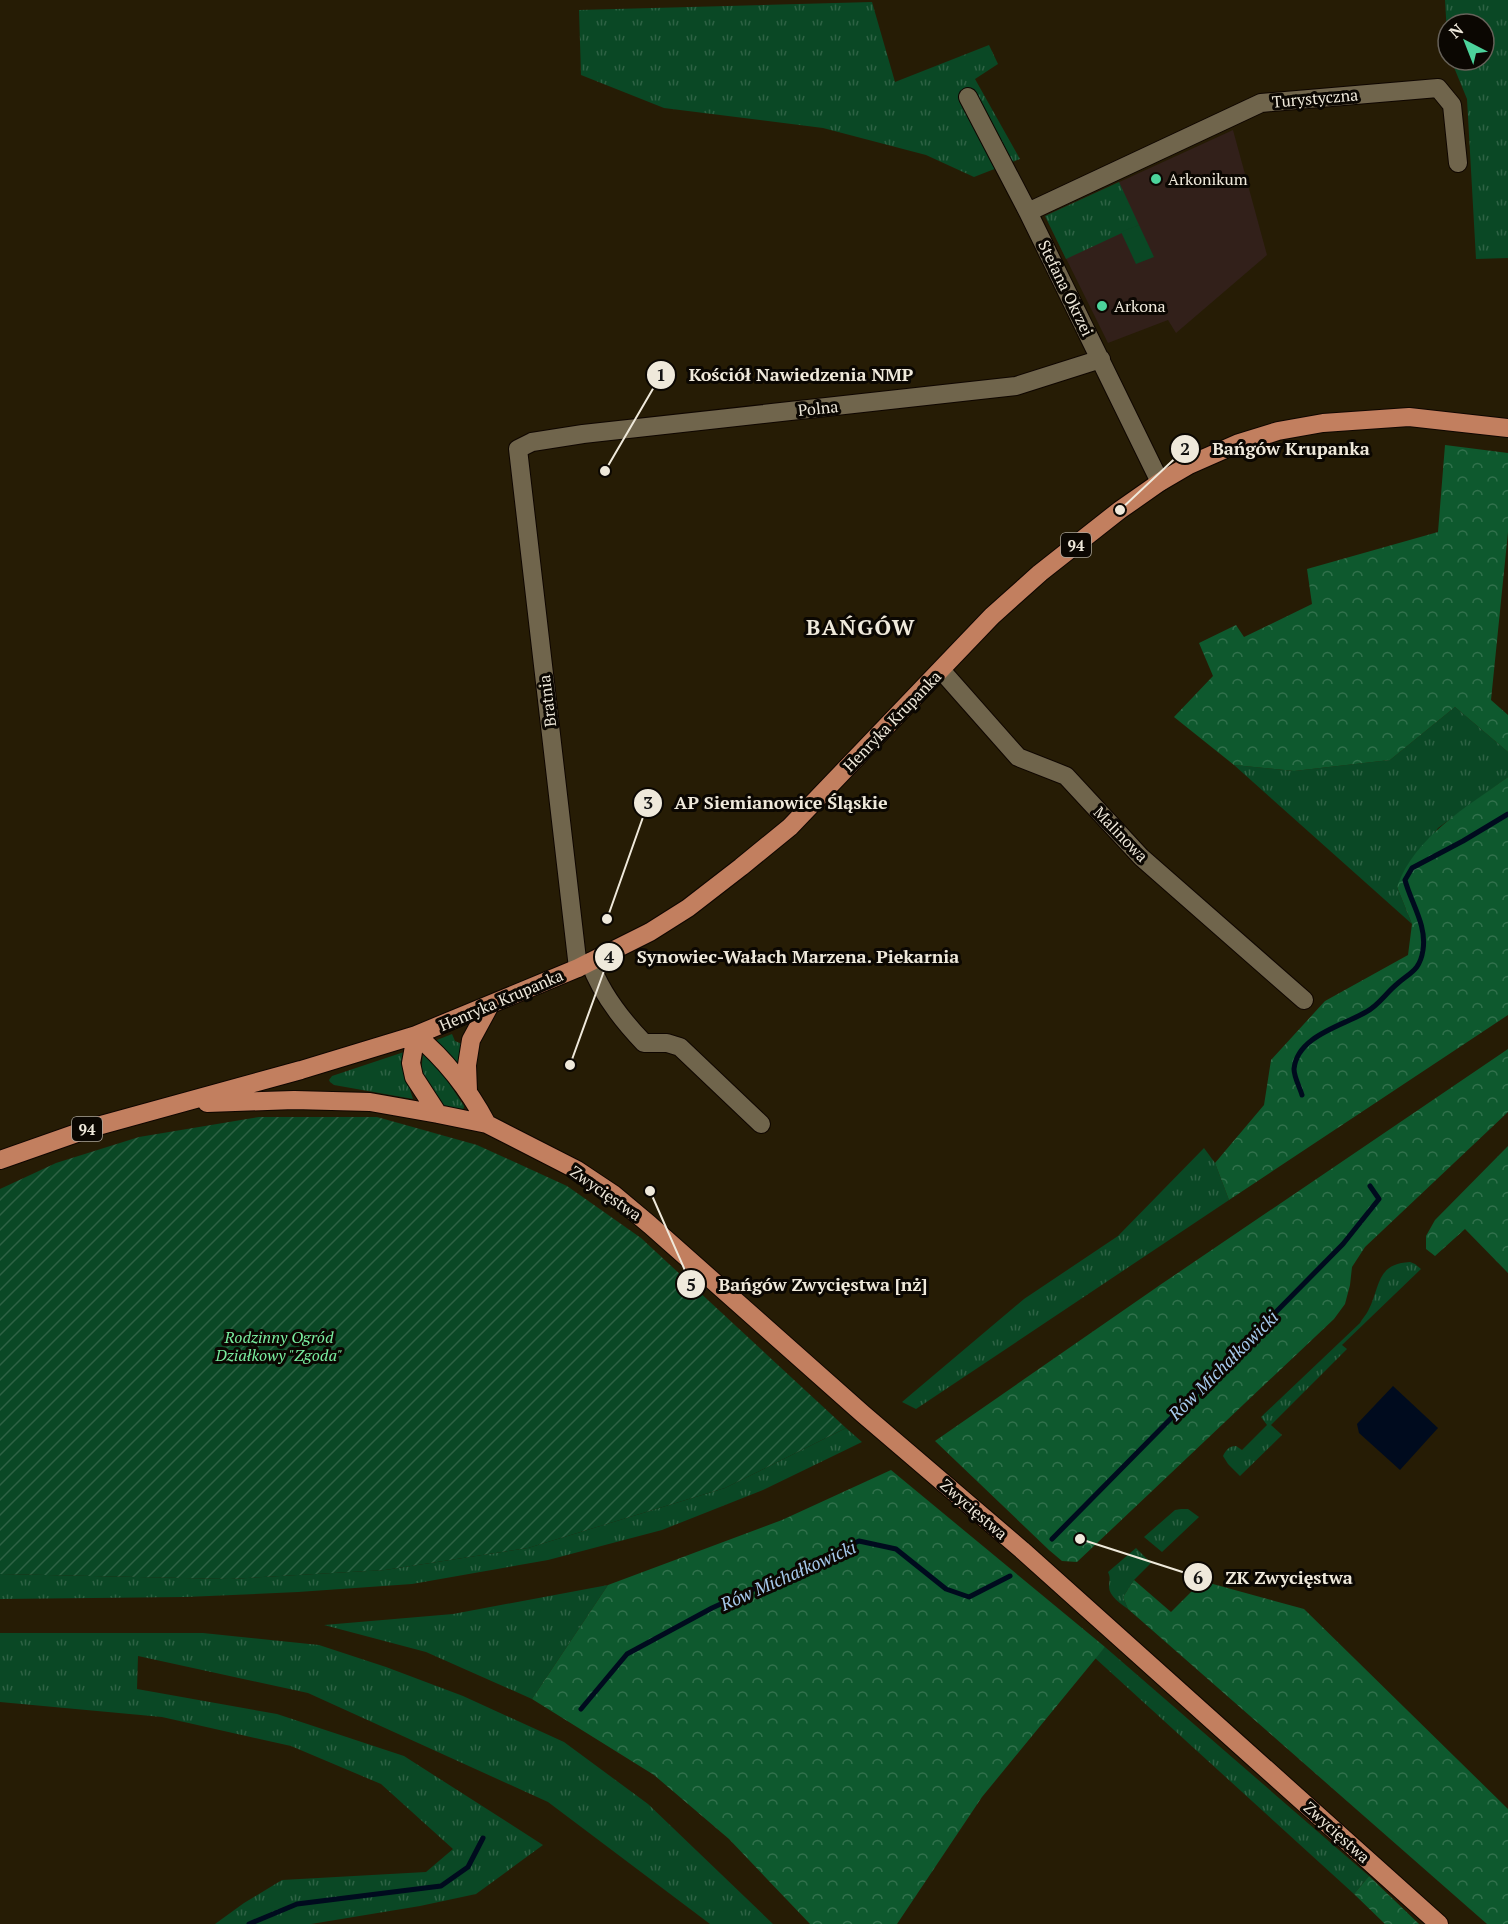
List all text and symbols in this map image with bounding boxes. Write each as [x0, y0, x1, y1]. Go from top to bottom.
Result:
north arrow [1436, 12, 1496, 72]
text: N [1444, 19, 1468, 43]
street label: Turystyczna [1271, 83, 1359, 113]
place label: Arkonikum [1168, 168, 1248, 190]
marker: Arkonikum [1149, 172, 1163, 186]
street label: Stefana Okrzei [1033, 236, 1099, 340]
place label: Arkona [1114, 295, 1166, 317]
marker: Arkona [1095, 299, 1109, 313]
callout: Kościół Nawiedzenia NMP [646, 357, 925, 393]
text: 1 [656, 362, 666, 386]
text: Kościół Nawiedzenia NMP [689, 362, 914, 386]
street label: Polna [797, 395, 839, 421]
callout: Bańgów Krupanka [1170, 431, 1381, 467]
text: 2 [1180, 436, 1190, 460]
text: Bańgów Krupanka [1212, 436, 1370, 460]
road number: 94 [1061, 533, 1091, 557]
district label: BAŃGÓW [806, 612, 916, 641]
street label: Henryka Krupanka [838, 666, 946, 776]
street label: Bratnia [533, 674, 561, 728]
callout: AP Siemianowice Śląskie [633, 785, 900, 821]
text: 3 [643, 790, 653, 814]
text: AP Siemianowice Śląskie [674, 790, 888, 814]
street label: Malinowa [1089, 801, 1153, 867]
callout: Synowiec-Wałach Marzena. Piekarnia [594, 939, 971, 975]
text: 4 [604, 944, 615, 968]
text: Synowiec-Wałach Marzena. Piekarnia [637, 944, 959, 968]
street label: Henryka Krupanka [436, 964, 566, 1036]
road number: 94 [72, 1117, 102, 1141]
street label: Zwycięstwa [566, 1160, 646, 1226]
callout: Bańgów Zwycięstwa [nż] [676, 1266, 939, 1302]
text: 5 [686, 1272, 696, 1296]
text: Bańgów Zwycięstwa [nż] [719, 1272, 927, 1296]
water label: Rów Michałkowicki [1162, 1305, 1283, 1426]
park label: Rodzinny Ogród Działkowy "Zgoda" [215, 1326, 342, 1366]
street label: Zwycięstwa [936, 1474, 1012, 1544]
water label: Rów Michałkowicki [715, 1534, 860, 1616]
callout: ZK Zwycięstwa [1183, 1559, 1365, 1595]
text: 6 [1193, 1565, 1203, 1589]
text: ZK Zwycięstwa [1225, 1565, 1353, 1589]
street label: Zwycięstwa [1299, 1796, 1375, 1868]

